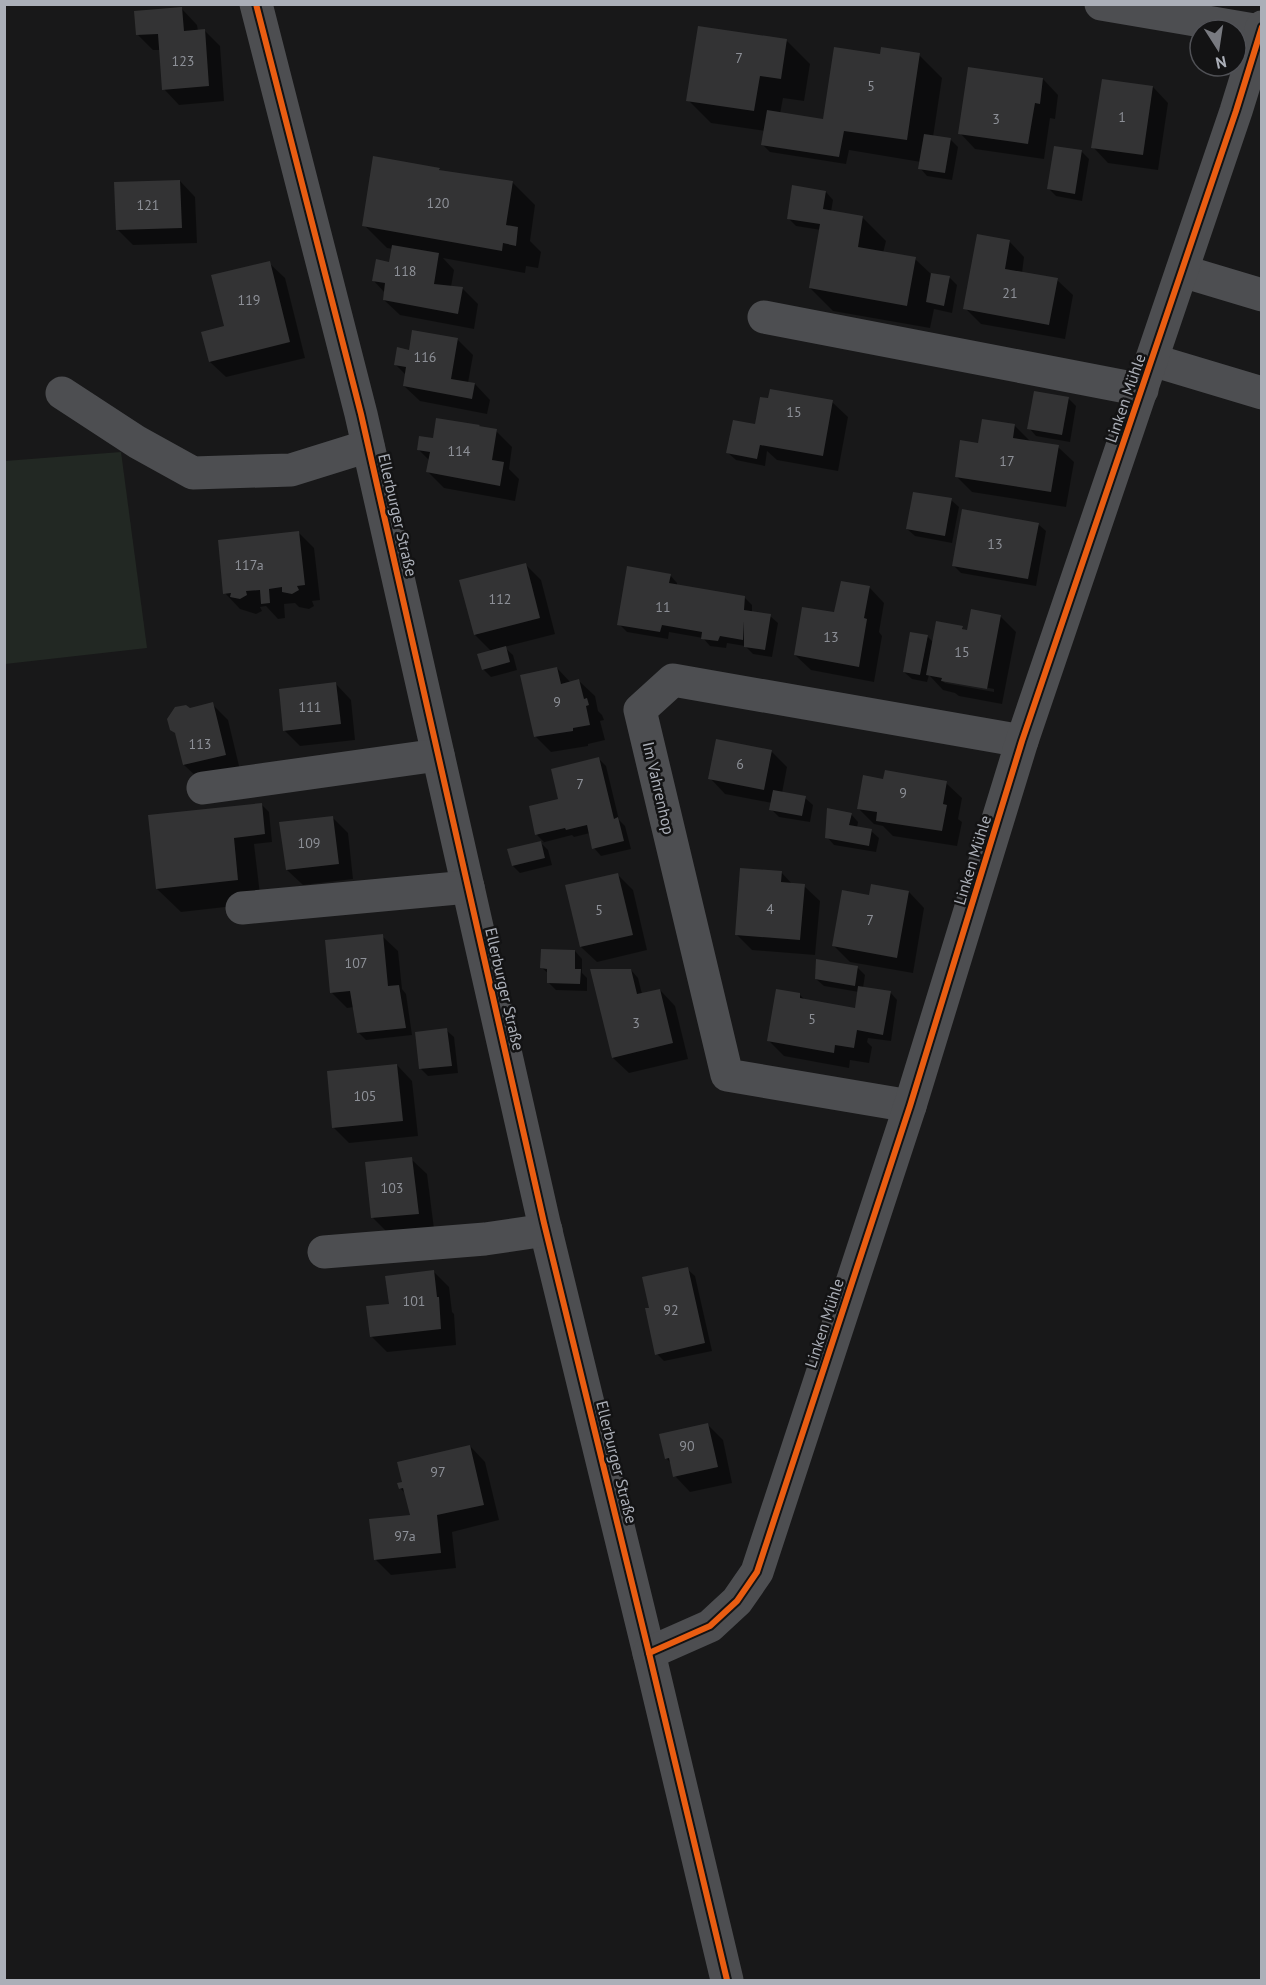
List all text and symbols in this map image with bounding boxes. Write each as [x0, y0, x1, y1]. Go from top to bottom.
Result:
north arrow [1188, 18, 1248, 78]
house number: 7 [735, 49, 743, 67]
house number: 123 [172, 52, 194, 70]
text: N [1214, 52, 1228, 74]
house number: 5 [867, 77, 875, 95]
house number: 1 [1118, 108, 1126, 126]
house number: 3 [992, 110, 1000, 128]
house number: 120 [427, 194, 450, 212]
house number: 121 [137, 196, 159, 214]
house number: 118 [394, 262, 416, 280]
house number: 21 [1002, 284, 1018, 302]
house number: 119 [238, 291, 260, 309]
house number: 116 [414, 348, 436, 366]
street label: Linken Mühle [1100, 351, 1150, 445]
house number: 15 [786, 403, 802, 421]
house number: 114 [448, 442, 471, 460]
street label: Ellerburger Straße [374, 452, 422, 578]
house number: 17 [999, 452, 1015, 470]
house number: 13 [987, 535, 1003, 553]
house number: 117a [234, 556, 264, 574]
house number: 112 [489, 590, 511, 608]
house number: 11 [655, 598, 671, 616]
house number: 13 [823, 628, 839, 646]
house number: 15 [954, 643, 970, 661]
house number: 9 [553, 693, 561, 711]
house number: 111 [299, 698, 321, 716]
house number: 113 [189, 735, 211, 753]
street label: Im Vahrenhop [639, 740, 679, 836]
house number: 6 [736, 755, 744, 773]
house number: 7 [576, 775, 584, 793]
house number: 9 [899, 784, 907, 802]
street label: Linken Mühle [949, 813, 995, 907]
house number: 109 [298, 834, 320, 852]
house number: 4 [766, 900, 774, 918]
house number: 5 [595, 901, 603, 919]
house number: 7 [866, 911, 874, 929]
street label: Ellerburger Straße [481, 926, 529, 1052]
house number: 107 [345, 954, 367, 972]
house number: 5 [808, 1010, 816, 1028]
house number: 3 [632, 1014, 640, 1032]
house number: 105 [354, 1087, 376, 1105]
house number: 103 [381, 1179, 403, 1197]
street label: Linken Mühle [800, 1276, 848, 1370]
house number: 101 [403, 1292, 425, 1310]
house number: 92 [663, 1301, 679, 1319]
street label: Ellerburger Straße [592, 1399, 642, 1525]
house number: 90 [679, 1437, 695, 1455]
house number: 97 [430, 1463, 446, 1481]
house number: 97a [394, 1527, 416, 1545]

